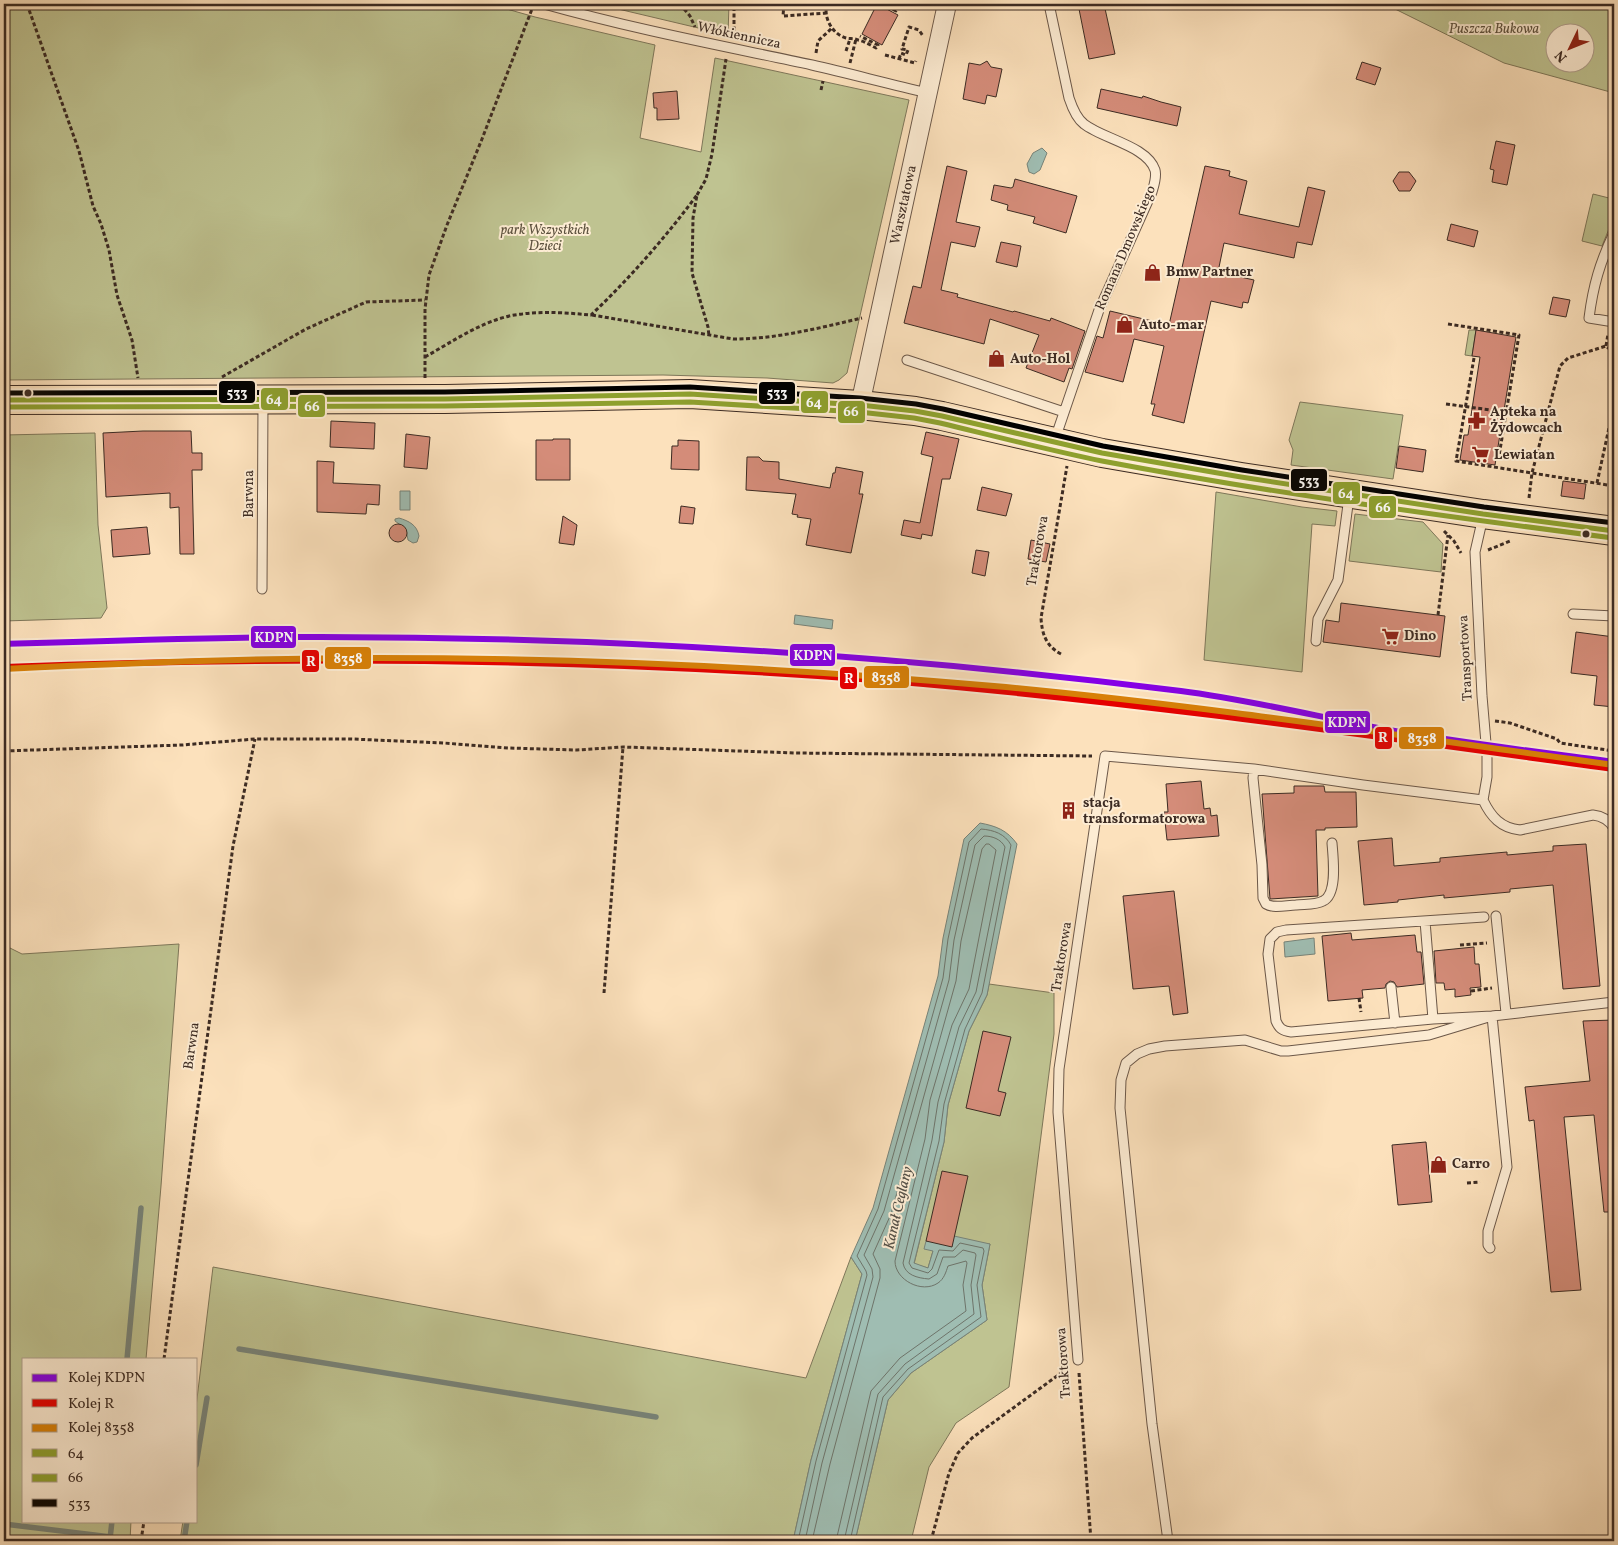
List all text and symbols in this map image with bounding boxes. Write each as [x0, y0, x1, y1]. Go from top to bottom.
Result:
street label: Włókiennicza [695, 18, 783, 54]
park label: Puszcza Bukowa [1449, 20, 1540, 39]
north arrow [1546, 22, 1596, 72]
text: N [1551, 46, 1572, 66]
street label: Warsztatowa [886, 163, 921, 246]
street label: Romana Dmowskiego [1091, 183, 1161, 313]
park label: park Wszystkich Dzieci [501, 221, 589, 256]
shop icon: Bmw Partner [1142, 262, 1162, 282]
place label: Bmw Partner [1166, 263, 1254, 282]
shop icon: Auto-mar [1115, 315, 1135, 335]
place label: Auto-mar [1139, 316, 1204, 335]
shop icon: Auto-Hol [986, 349, 1006, 369]
place label: Auto-Hol [1010, 350, 1071, 369]
line badge: 533 [218, 380, 256, 404]
line badge: 533 [758, 381, 796, 405]
text: 533 [227, 384, 247, 403]
text: 533 [767, 384, 787, 403]
line badge: 64 [260, 387, 289, 411]
unlabelled marker [23, 388, 33, 398]
line badge: 64 [800, 390, 829, 414]
text: 64 [266, 391, 282, 410]
line badge: 66 [297, 394, 326, 418]
text: 64 [806, 394, 822, 413]
text: 66 [304, 398, 320, 417]
line badge: 66 [837, 400, 866, 424]
text: 66 [843, 403, 859, 422]
place label: Apteka na Żydowcach [1490, 403, 1562, 438]
pharmacy icon: Apteka na Żydowcach [1466, 410, 1486, 430]
supermarket icon: Lewiatan [1470, 445, 1490, 465]
place label: Lewiatan [1494, 446, 1555, 465]
line badge: 533 [1290, 468, 1328, 492]
street label: Barwna [240, 470, 259, 518]
text: 533 [1299, 472, 1319, 491]
line badge: 64 [1332, 481, 1361, 505]
text: 64 [1338, 485, 1354, 504]
line badge: 66 [1368, 495, 1397, 519]
text: 66 [1375, 499, 1391, 518]
street label: Traktorowa [1022, 514, 1054, 588]
unlabelled marker [1581, 529, 1591, 539]
street label: Transportowa [1454, 615, 1478, 701]
line badge: KDPN [250, 625, 297, 649]
supermarket icon: Dino [1380, 626, 1400, 646]
place label: Dino [1404, 627, 1436, 646]
text: KDPN [254, 629, 294, 648]
line badge: KDPN [789, 643, 836, 667]
line badge: 8358 [324, 646, 372, 670]
text: KDPN [793, 647, 833, 666]
line badge: R [301, 649, 320, 673]
text: 8358 [333, 650, 363, 669]
text: R [306, 653, 316, 672]
line badge: 8358 [863, 665, 910, 689]
line badge: R [839, 666, 858, 690]
text: 8358 [871, 669, 901, 688]
text: R [844, 670, 854, 689]
line badge: KDPN [1324, 710, 1371, 734]
text: KDPN [1327, 714, 1367, 733]
line badge: R [1374, 726, 1393, 750]
line badge: 8358 [1398, 726, 1445, 750]
text: R [1378, 729, 1388, 748]
text: 8358 [1407, 730, 1437, 749]
place label: stacja transformatorowa [1083, 794, 1206, 829]
building icon: stacja transformatorowa [1059, 801, 1079, 821]
street label: Traktorowa [1047, 920, 1077, 994]
street label: Barwna [179, 1021, 205, 1071]
shop icon: Carro [1428, 1154, 1448, 1174]
place label: Carro [1452, 1155, 1490, 1174]
water label: Kanał Ceglany [879, 1164, 919, 1252]
street label: Traktorowa [1052, 1327, 1076, 1399]
legend [22, 1358, 198, 1522]
text: Kolej KDPN [68, 1368, 145, 1389]
text: Kolej R [68, 1394, 115, 1415]
text: Kolej 8358 [68, 1418, 134, 1439]
text: 64 [68, 1444, 84, 1465]
text: 66 [68, 1468, 83, 1489]
text: 533 [68, 1494, 91, 1515]

